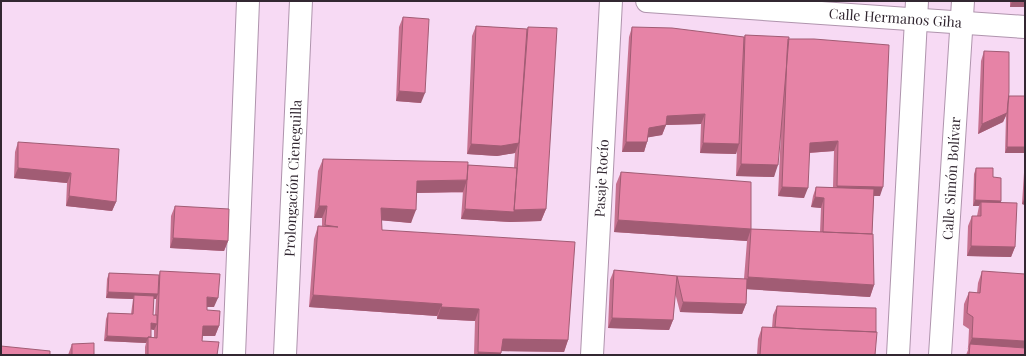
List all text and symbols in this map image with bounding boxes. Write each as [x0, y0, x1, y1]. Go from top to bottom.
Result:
street label: Calle Hermanos Giha [828, 4, 963, 32]
street label: Prolongación Cieneguilla [279, 99, 306, 257]
street label: Calle Simón Bolívar [938, 116, 964, 240]
street label: Pasaje Rocío [589, 138, 613, 218]

